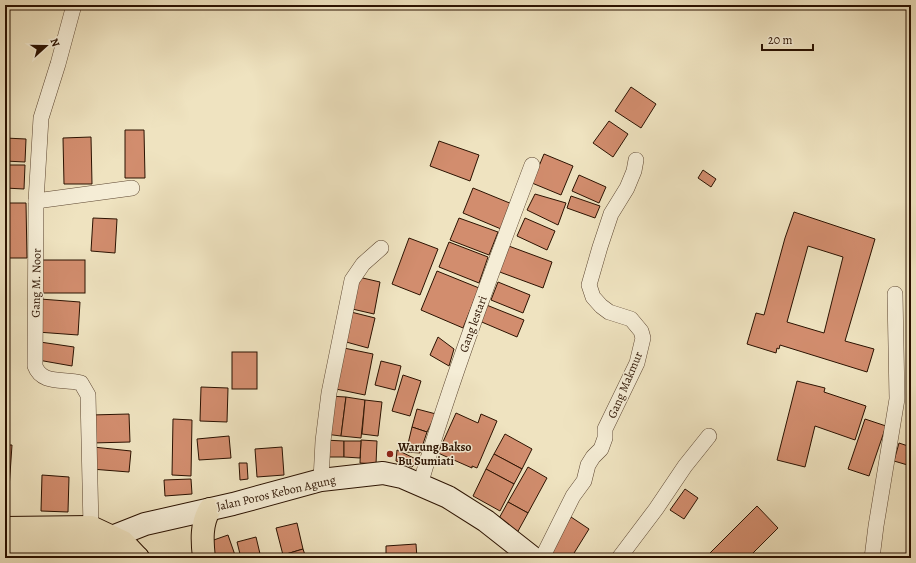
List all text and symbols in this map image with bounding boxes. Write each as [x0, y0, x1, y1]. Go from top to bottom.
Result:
north arrow [26, 26, 66, 66]
scale bar [762, 26, 813, 52]
text: 20 m [768, 32, 792, 48]
text: N [46, 36, 63, 49]
street label: Gang M. Noor [27, 248, 45, 318]
street label: Gang lestari [455, 293, 491, 355]
street label: Gang Makmur [604, 349, 646, 421]
place label: Warung Bakso Bu Sumiati [397, 439, 472, 469]
marker: Warung Bakso Bu Sumiati [385, 449, 395, 459]
street label: Jalan Poros Kebon Agung [215, 471, 337, 515]

